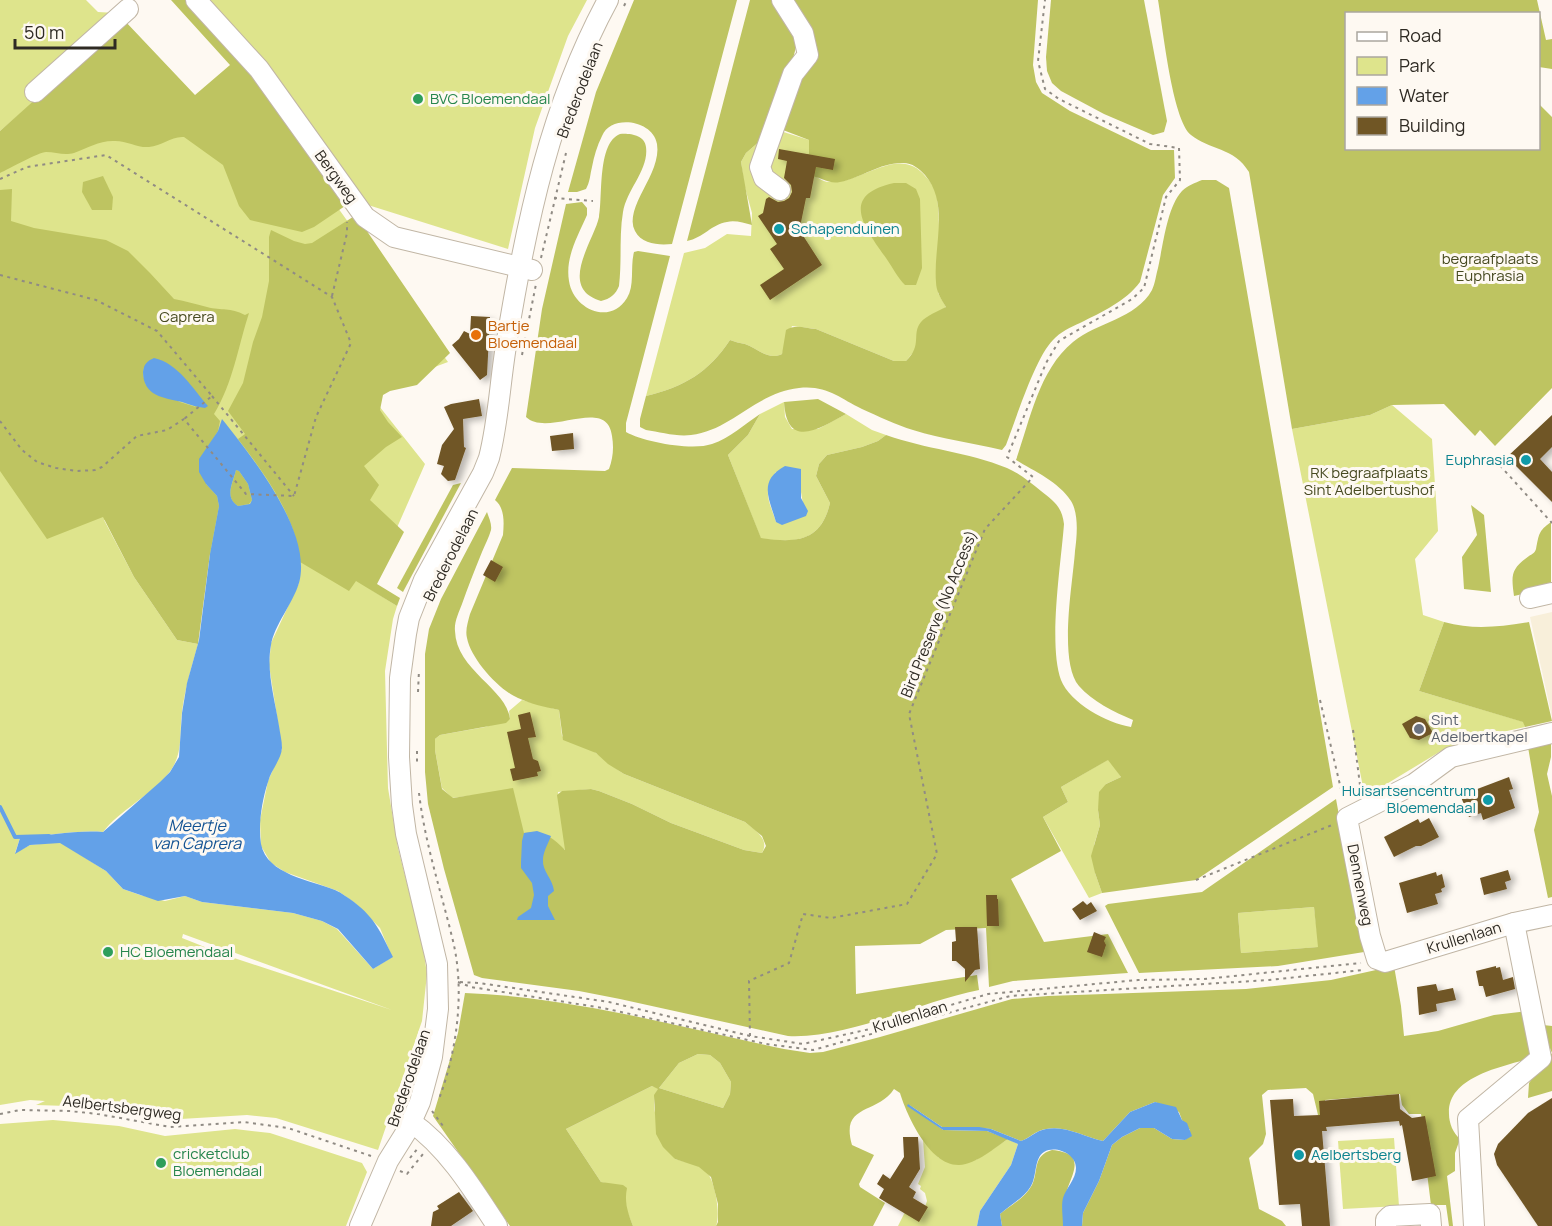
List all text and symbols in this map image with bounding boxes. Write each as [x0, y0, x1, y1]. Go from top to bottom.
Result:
scale bar [15, 12, 116, 50]
legend [1345, 12, 1540, 150]
text: 50 m [24, 20, 64, 44]
text: Road [1399, 23, 1442, 47]
street label: Brederodelaan [551, 38, 608, 141]
text: Park [1399, 53, 1436, 77]
text: Water [1399, 83, 1449, 107]
place label: BVC Bloemendaal [430, 88, 550, 109]
marker: BVC Bloemendaal [411, 92, 425, 106]
text: Building [1399, 113, 1465, 137]
street label: Bergweg [310, 146, 363, 207]
place label: Schapenduinen [791, 218, 900, 239]
marker: Schapenduinen [772, 222, 786, 236]
park label: begraafplaats Euphrasia [1442, 248, 1538, 286]
park label: Caprera [159, 306, 215, 327]
place label: Bartje Bloemendaal [488, 315, 577, 353]
marker: Bartje Bloemendaal [469, 328, 483, 342]
place label: Euphrasia [1446, 449, 1514, 470]
marker: Euphrasia [1519, 453, 1533, 467]
park label: RK begraafplaats Sint Adelbertushof [1304, 462, 1435, 500]
street label: Brederodelaan [418, 505, 483, 605]
street label: Bird Preserve (No Access) [895, 527, 982, 701]
place label: Sint Adelbertkapel [1431, 709, 1528, 747]
marker: Sint Adelbertkapel [1412, 722, 1426, 736]
place label: Huisartsencentrum Bloemendaal [1342, 780, 1476, 818]
marker: Huisartsencentrum Bloemendaal [1481, 793, 1495, 807]
water label: Meertje van Caprera [153, 814, 242, 854]
street label: Dennenweg [1342, 842, 1379, 927]
street label: Krullenlaan [1424, 916, 1504, 959]
place label: HC Bloemendaal [120, 941, 233, 962]
marker: HC Bloemendaal [101, 945, 115, 959]
street label: Krullenlaan [870, 995, 950, 1038]
street label: Brederodelaan [382, 1026, 435, 1129]
street label: Aelbertsbergweg [62, 1090, 183, 1125]
place label: cricketclub Bloemendaal [173, 1143, 262, 1181]
place label: Aelbertsberg [1311, 1144, 1401, 1165]
marker: Aelbertsberg [1292, 1148, 1306, 1162]
marker: cricketclub Bloemendaal [154, 1156, 168, 1170]

